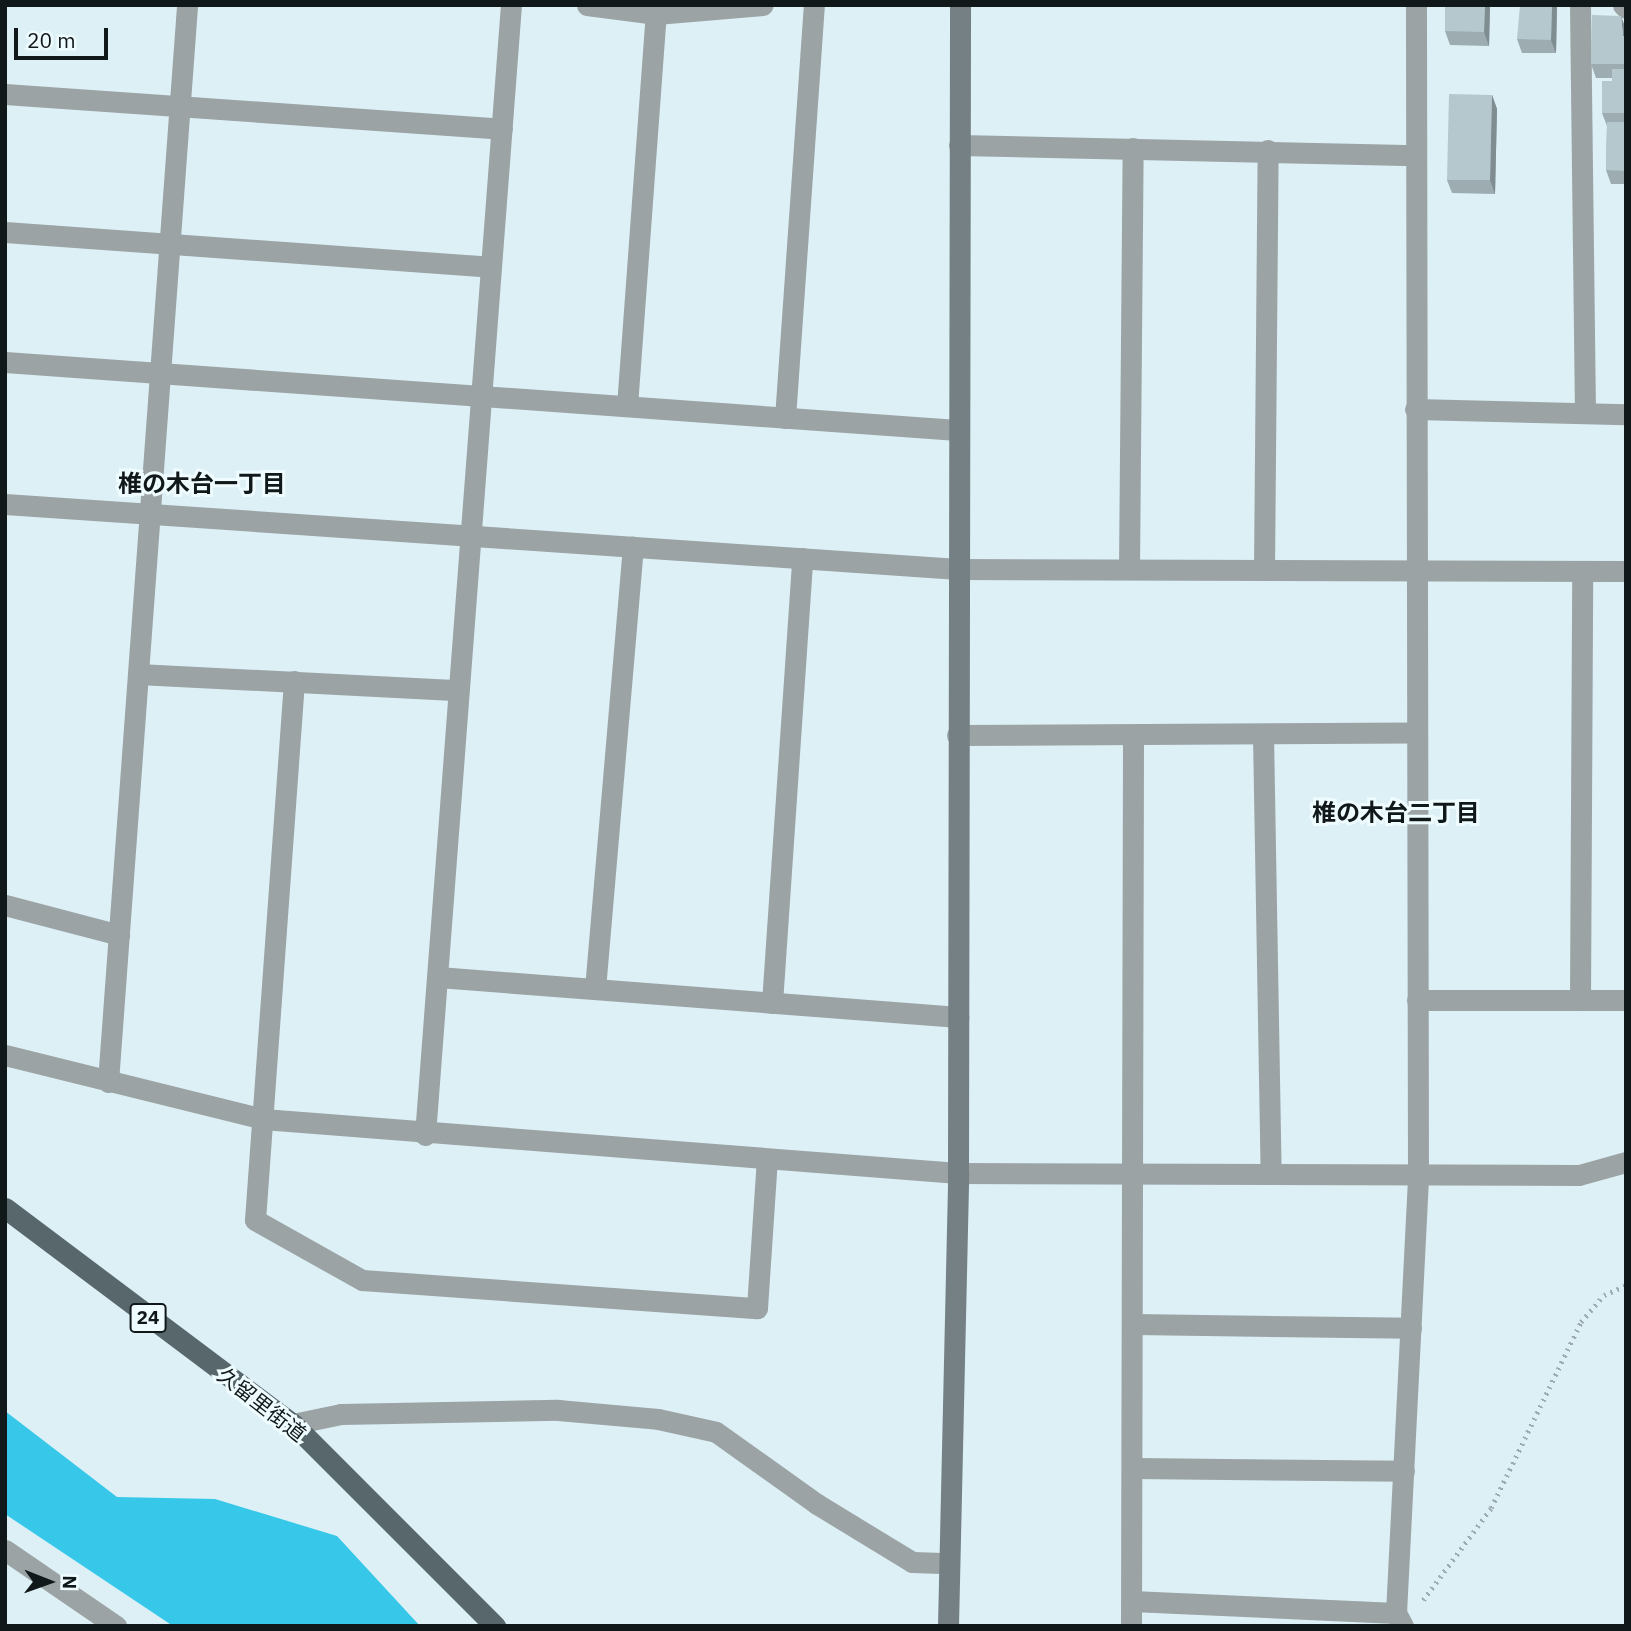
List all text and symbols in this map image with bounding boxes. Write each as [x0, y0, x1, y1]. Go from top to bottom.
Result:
scale bar [18, 14, 112, 58]
text: 20 m [27, 26, 76, 54]
district label: 椎の木台一丁目 [118, 470, 286, 498]
district label: 椎の木台二丁目 [1312, 799, 1480, 827]
road number: 24 [129, 1302, 167, 1334]
street label: 久留里街道 [213, 1362, 311, 1446]
north arrow [14, 1547, 84, 1617]
text: N [58, 1575, 82, 1589]

